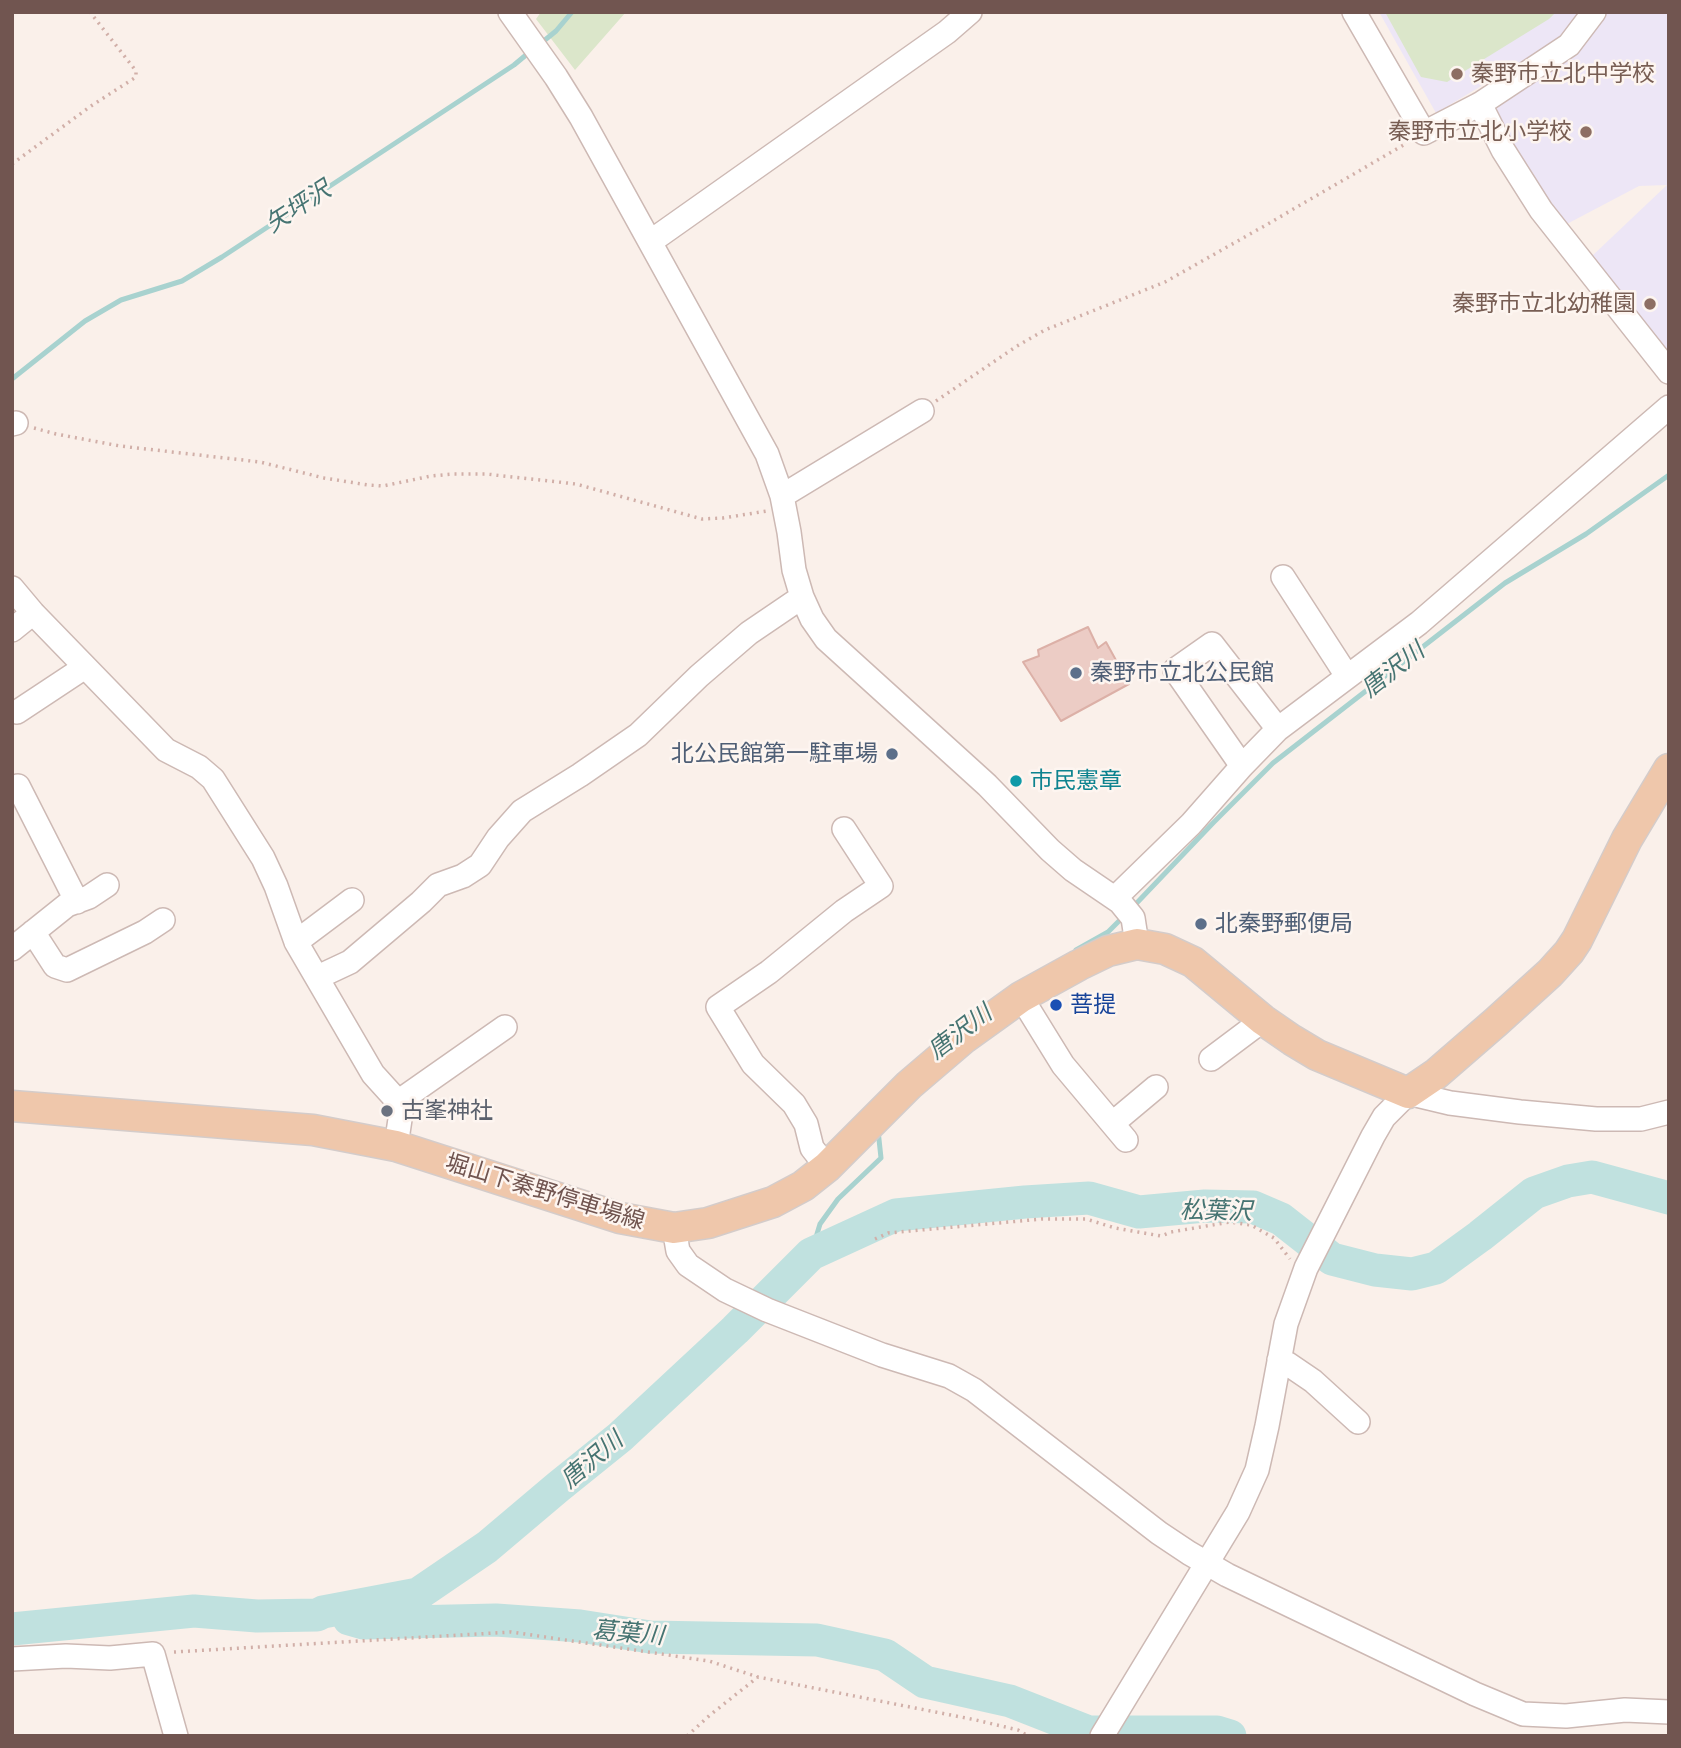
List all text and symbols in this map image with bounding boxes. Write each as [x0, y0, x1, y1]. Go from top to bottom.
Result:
place label: 秦野市立北中学校 [1471, 60, 1655, 88]
marker: 秦野市立北中学校 [1449, 66, 1465, 82]
place label: 秦野市立北小学校 [1388, 118, 1572, 146]
marker: 秦野市立北小学校 [1578, 124, 1594, 140]
water label: 矢坪沢 [260, 175, 336, 239]
place label: 秦野市立北幼稚園 [1452, 290, 1636, 318]
marker: 秦野市立北幼稚園 [1642, 296, 1658, 312]
water label: 唐沢川 [1356, 636, 1430, 704]
place label: 秦野市立北公民館 [1090, 659, 1274, 687]
marker: 秦野市立北公民館 [1068, 665, 1084, 681]
place label: 北公民館第一駐車場 [671, 740, 878, 768]
marker: 北公民館第一駐車場 [884, 746, 900, 762]
place label: 市民憲章 [1030, 767, 1122, 795]
marker: 市民憲章 [1008, 773, 1024, 789]
place label: 北秦野郵便局 [1215, 910, 1353, 938]
marker: 北秦野郵便局 [1193, 916, 1209, 932]
place label: 菩提 [1070, 991, 1116, 1019]
marker: 菩提 [1048, 997, 1064, 1013]
water label: 唐沢川 [923, 999, 997, 1065]
place label: 古峯神社 [401, 1097, 493, 1125]
marker: 古峯神社 [379, 1103, 395, 1119]
street label: 堀山下秦野停車場線 [442, 1149, 648, 1235]
water label: 松葉沢 [1180, 1196, 1252, 1226]
water label: 唐沢川 [555, 1426, 629, 1494]
water label: 葛葉川 [591, 1616, 665, 1650]

